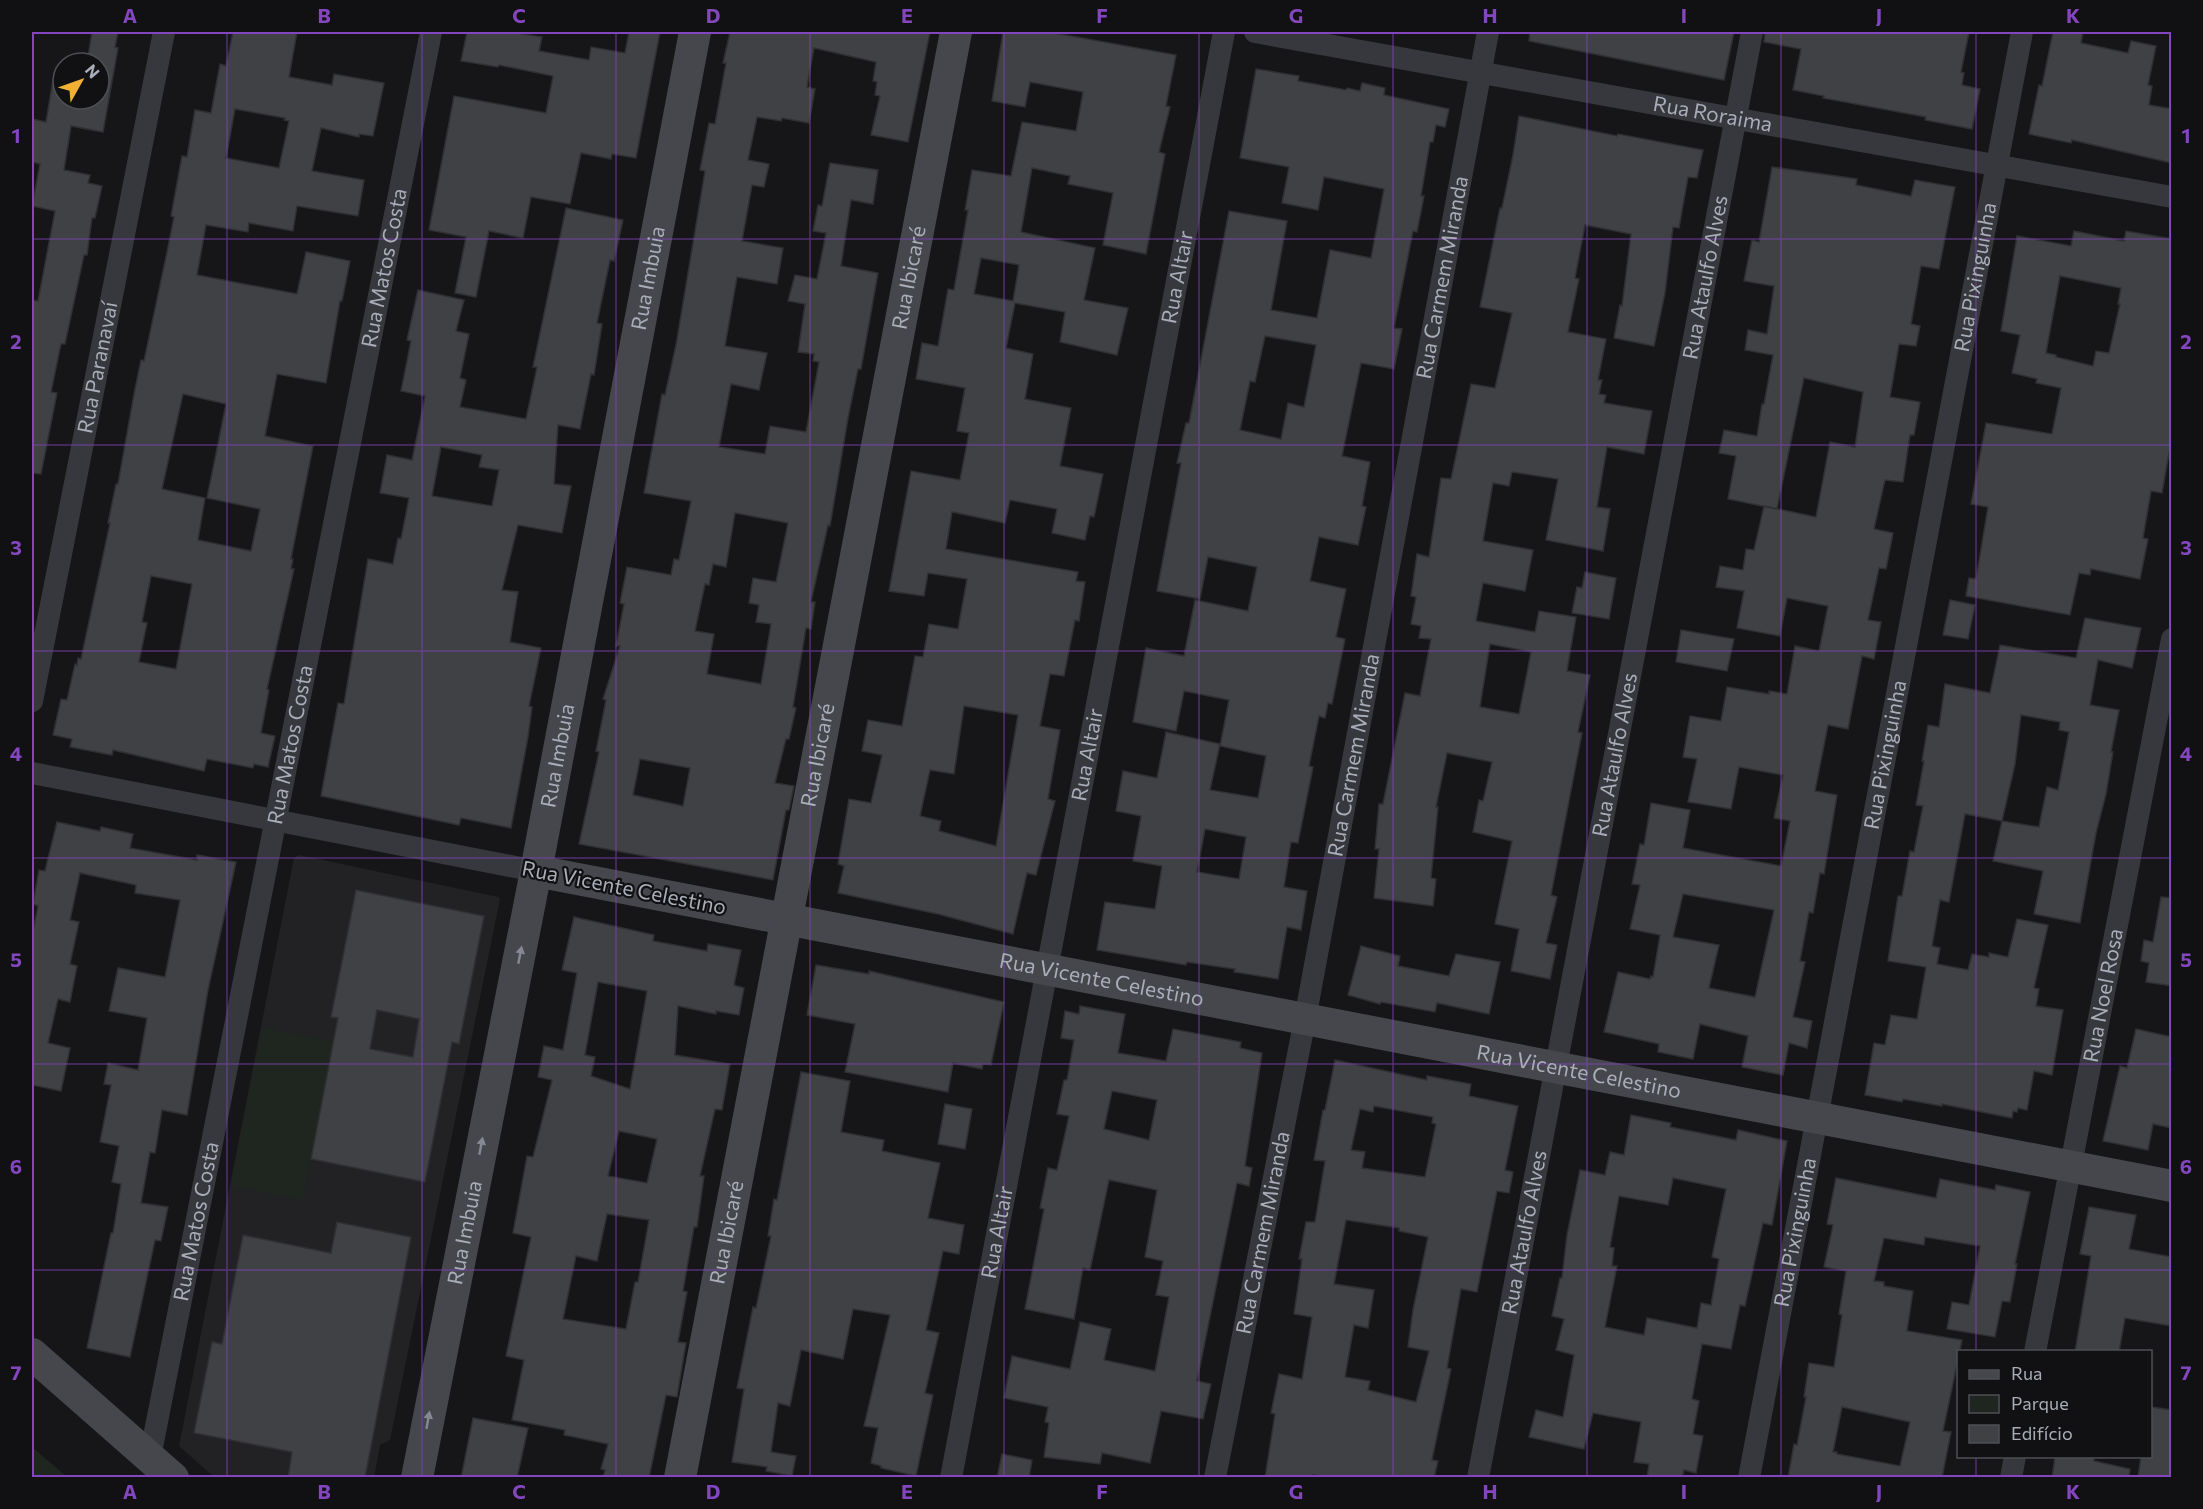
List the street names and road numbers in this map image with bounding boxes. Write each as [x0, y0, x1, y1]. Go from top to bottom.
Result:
street label: Rua Roraima [1651, 90, 1774, 136]
street label: Rua Carmem Miranda [1410, 173, 1472, 381]
street label: Rua Matos Costa [355, 186, 411, 349]
street label: Rua Ataulfo Alves [1676, 193, 1732, 361]
street label: Rua Pixinguinha [1948, 200, 2001, 354]
street label: Rua Imbuia [625, 224, 669, 332]
street label: Rua Ibicaré [886, 224, 930, 331]
street label: Rua Altair [1155, 228, 1197, 325]
street label: Rua Paranavaí [71, 298, 122, 435]
street label: Rua Carmem Miranda [1321, 651, 1384, 859]
street label: Rua Matos Costa [261, 663, 317, 826]
street label: Rua Ataulfo Alves [1586, 671, 1641, 839]
street label: Rua Pixinguinha [1858, 678, 1910, 831]
street label: Rua Imbuia [534, 701, 578, 809]
street label: Rua Ibicaré [794, 701, 839, 809]
street label: Rua Altair [1065, 706, 1107, 803]
street label: Rua Vicente Celestino [520, 854, 729, 919]
street label: Rua Noel Rosa [2077, 926, 2127, 1064]
street label: Rua Vicente Celestino [998, 947, 1206, 1010]
street label: Rua Vicente Celestino [1475, 1038, 1683, 1102]
street label: Rua Carmem Miranda [1230, 1129, 1294, 1336]
street label: Rua Matos Costa [167, 1139, 223, 1303]
street label: Rua Ataulfo Alves [1495, 1148, 1551, 1316]
street label: Rua Pixinguinha [1768, 1155, 1820, 1309]
street label: Rua Imbuia [441, 1178, 486, 1287]
street label: Rua Ibicaré [703, 1178, 748, 1286]
street label: Rua Altair [975, 1184, 1017, 1281]

